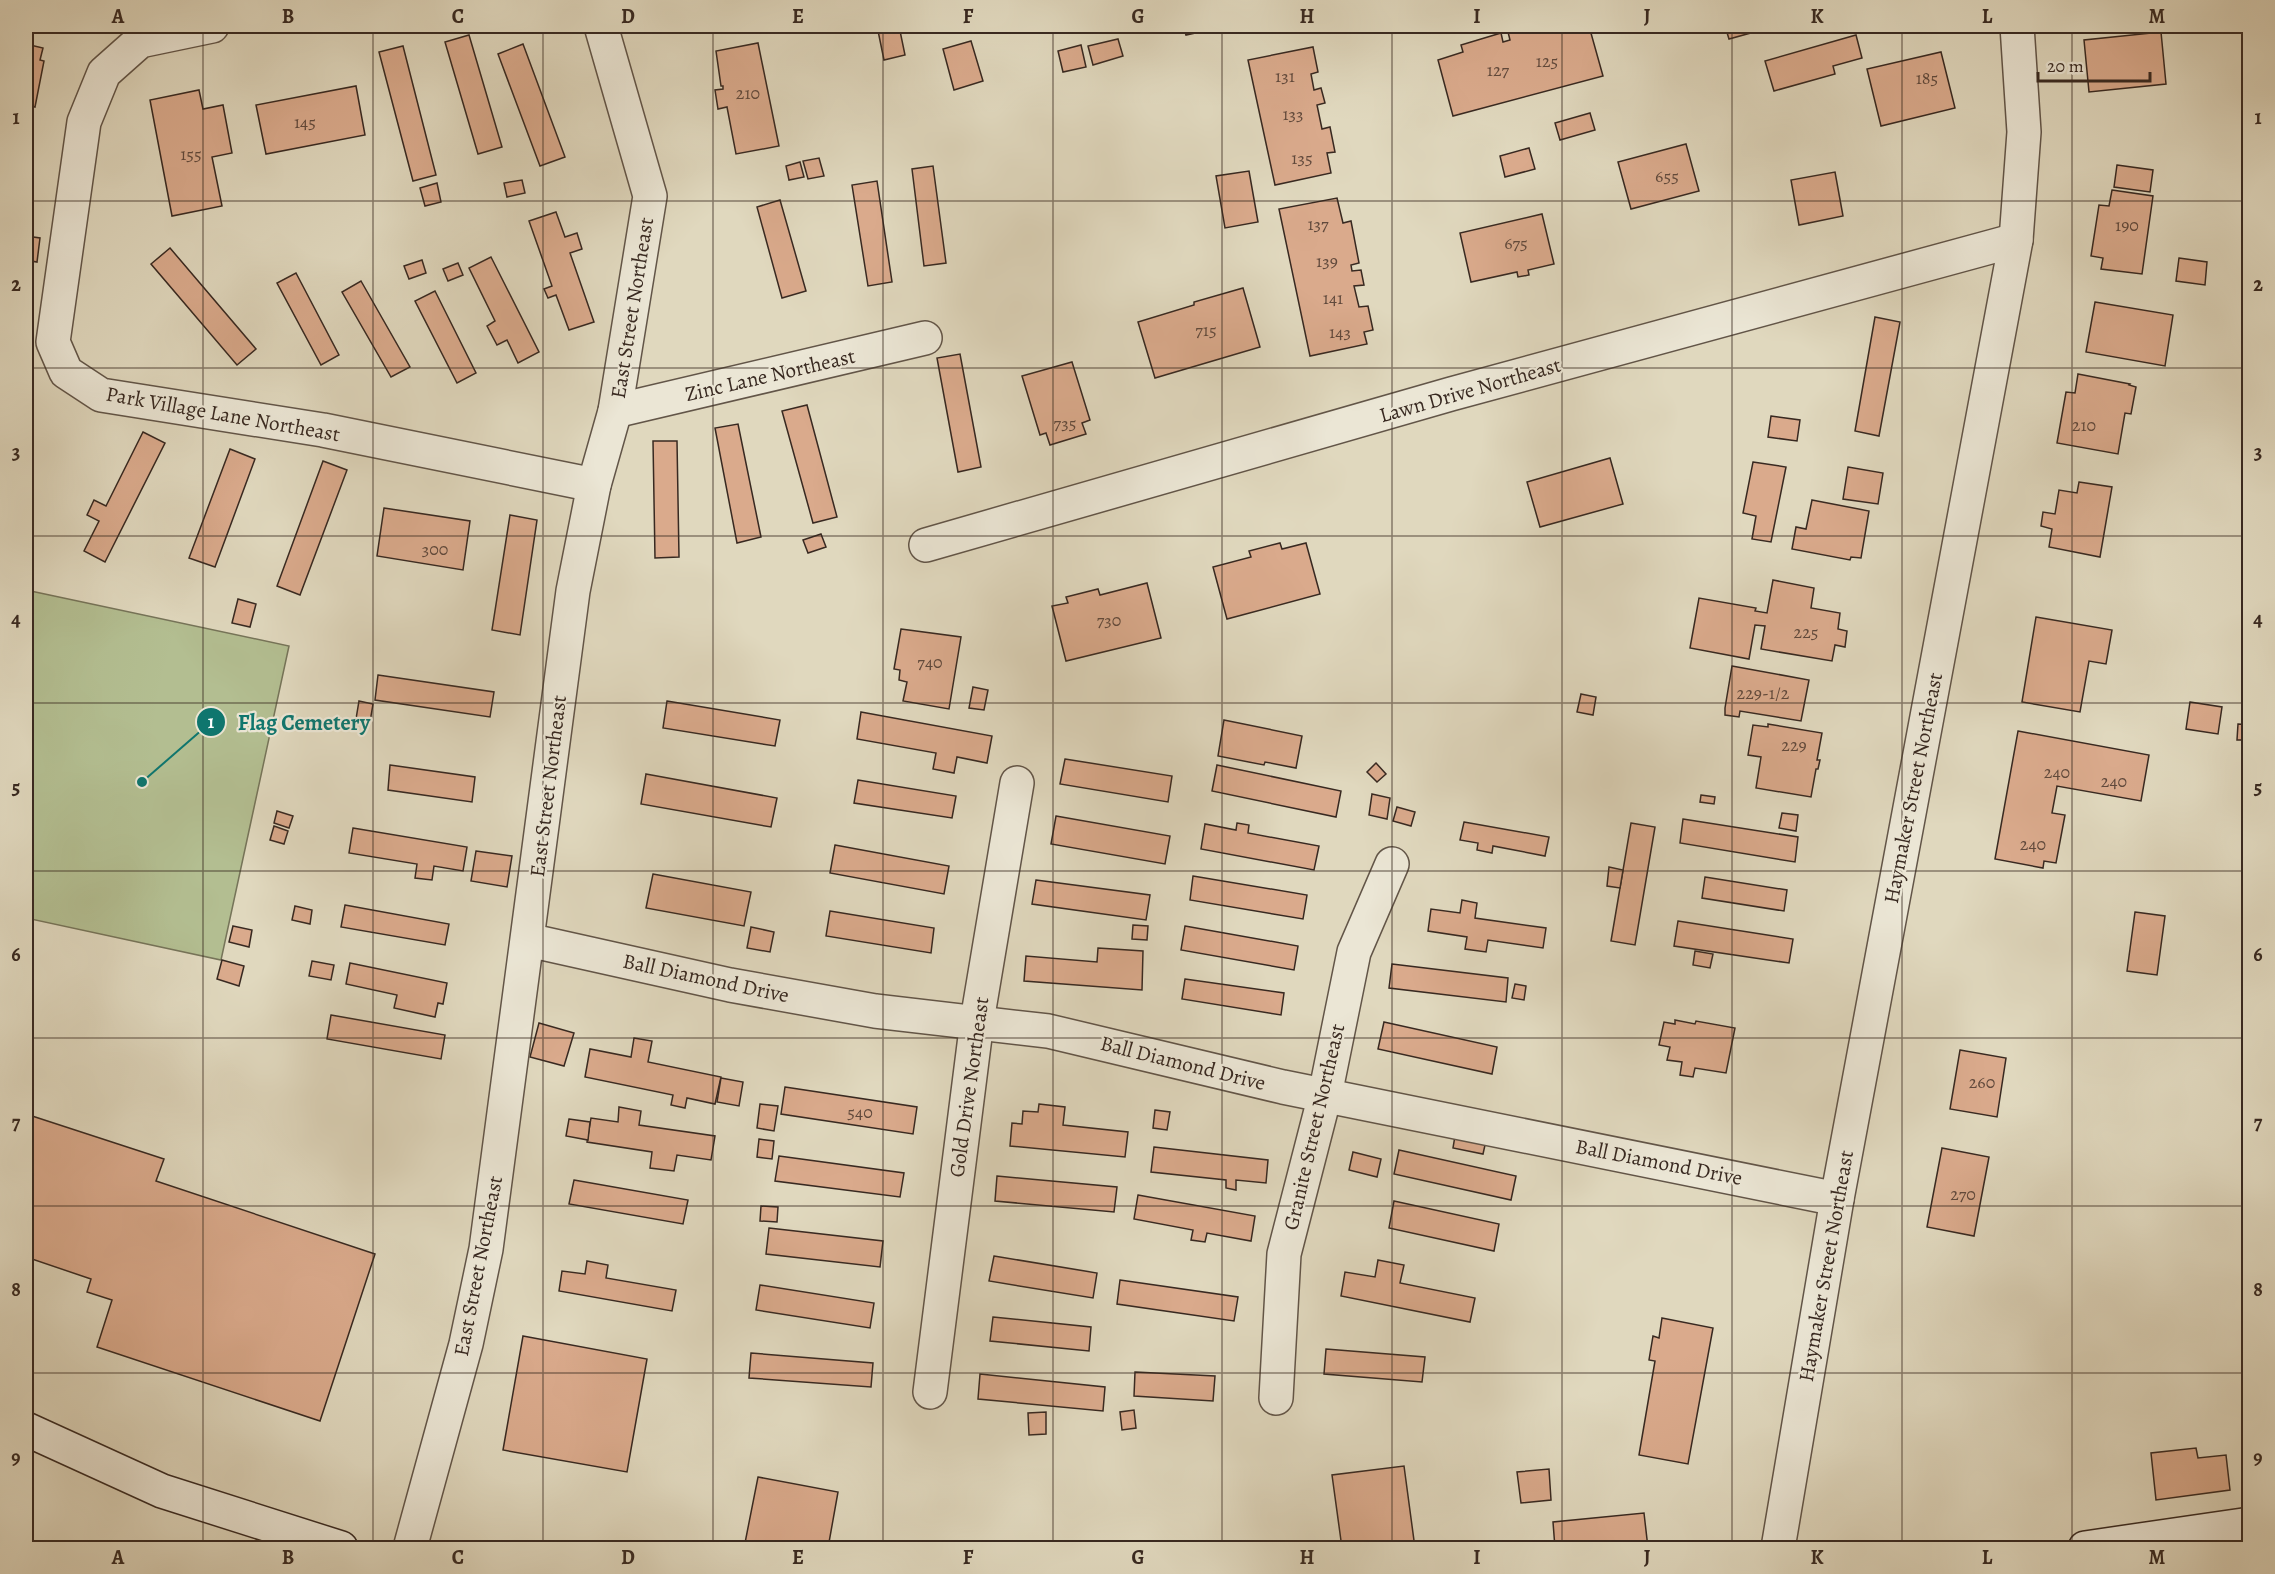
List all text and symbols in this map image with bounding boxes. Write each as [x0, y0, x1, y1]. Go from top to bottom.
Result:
text: A [111, 3, 125, 30]
text: B [282, 3, 294, 30]
text: C [452, 3, 464, 30]
text: D [621, 3, 635, 30]
text: E [792, 3, 804, 30]
text: F [963, 3, 974, 30]
text: G [1131, 3, 1145, 30]
text: H [1300, 3, 1315, 30]
text: I [1473, 3, 1481, 30]
text: J [1644, 3, 1651, 30]
text: K [1810, 3, 1824, 30]
text: L [1982, 3, 1993, 30]
text: M [2149, 3, 2166, 30]
scale bar [2038, 45, 2150, 83]
house number: 125 [1536, 49, 1558, 73]
text: 20 m [2047, 54, 2084, 78]
house number: 127 [1487, 58, 1510, 82]
house number: 131 [1275, 64, 1295, 88]
house number: 185 [1916, 66, 1938, 90]
house number: 210 [736, 81, 760, 105]
house number: 133 [1282, 102, 1304, 126]
text: 1 [12, 104, 20, 131]
text: 1 [2254, 104, 2262, 131]
house number: 145 [294, 110, 316, 134]
house number: 155 [180, 142, 202, 166]
house number: 135 [1291, 146, 1313, 170]
house number: 655 [1655, 164, 1679, 188]
house number: 137 [1307, 212, 1329, 236]
house number: 190 [2115, 213, 2139, 237]
street label: East Street Northeast [604, 215, 660, 401]
house number: 675 [1504, 231, 1528, 255]
house number: 139 [1316, 249, 1338, 273]
text: 2 [11, 271, 21, 298]
text: 2 [2253, 271, 2263, 298]
house number: 141 [1323, 286, 1343, 310]
house number: 715 [1195, 318, 1217, 342]
house number: 143 [1329, 320, 1351, 344]
street label: Zinc Lane Northeast [682, 342, 858, 408]
street label: Lawn Drive Northeast [1376, 351, 1564, 429]
street label: Park Village Lane Northeast [104, 380, 342, 448]
house number: 735 [1054, 411, 1076, 435]
house number: 210 [2072, 413, 2096, 437]
text: 3 [12, 439, 20, 466]
text: 3 [2254, 439, 2262, 466]
house number: 300 [422, 537, 448, 561]
text: 4 [11, 606, 21, 633]
text: 4 [2253, 606, 2263, 633]
house number: 730 [1097, 608, 1121, 632]
house number: 225 [1794, 620, 1818, 644]
house number: 740 [917, 650, 943, 674]
street label: Haymaker Street Northeast [1877, 670, 1949, 906]
house number: 229-1/2 [1737, 681, 1790, 705]
street label: East Street Northeast [523, 693, 573, 879]
callout: Flag Cemetery [196, 702, 382, 742]
text: Flag Cemetery [238, 708, 371, 738]
text: 1 [208, 710, 215, 734]
house number: 229 [1781, 733, 1807, 757]
house number: 240 [2044, 760, 2070, 784]
house number: 240 [2101, 769, 2127, 793]
text: 5 [12, 774, 20, 801]
text: 5 [2254, 774, 2262, 801]
house number: 240 [2020, 832, 2046, 856]
text: 6 [11, 941, 21, 968]
text: 6 [2253, 941, 2263, 968]
street label: Ball Diamond Drive [620, 947, 792, 1009]
street label: Gold Drive Northeast [942, 995, 996, 1179]
street label: Granite Street Northeast [1277, 1021, 1351, 1233]
street label: Ball Diamond Drive [1098, 1029, 1268, 1097]
house number: 260 [1969, 1070, 1995, 1094]
house number: 540 [847, 1100, 873, 1124]
text: 7 [12, 1109, 21, 1136]
text: 7 [2254, 1109, 2263, 1136]
street label: Ball Diamond Drive [1573, 1132, 1745, 1192]
street label: Haymaker Street Northeast [1792, 1148, 1860, 1384]
street label: East Street Northeast [447, 1173, 509, 1358]
house number: 270 [1950, 1182, 1976, 1206]
text: 8 [11, 1276, 21, 1303]
text: 8 [2253, 1276, 2263, 1303]
text: 9 [11, 1444, 21, 1471]
text: 9 [2253, 1444, 2263, 1471]
text: A [111, 1544, 125, 1571]
text: B [282, 1544, 294, 1571]
text: C [452, 1544, 464, 1571]
text: D [621, 1544, 635, 1571]
text: E [792, 1544, 804, 1571]
text: F [963, 1544, 974, 1571]
text: G [1131, 1544, 1145, 1571]
text: H [1300, 1544, 1315, 1571]
text: I [1473, 1544, 1481, 1571]
text: J [1644, 1544, 1651, 1571]
text: K [1810, 1544, 1824, 1571]
text: L [1982, 1544, 1993, 1571]
text: M [2149, 1544, 2166, 1571]

